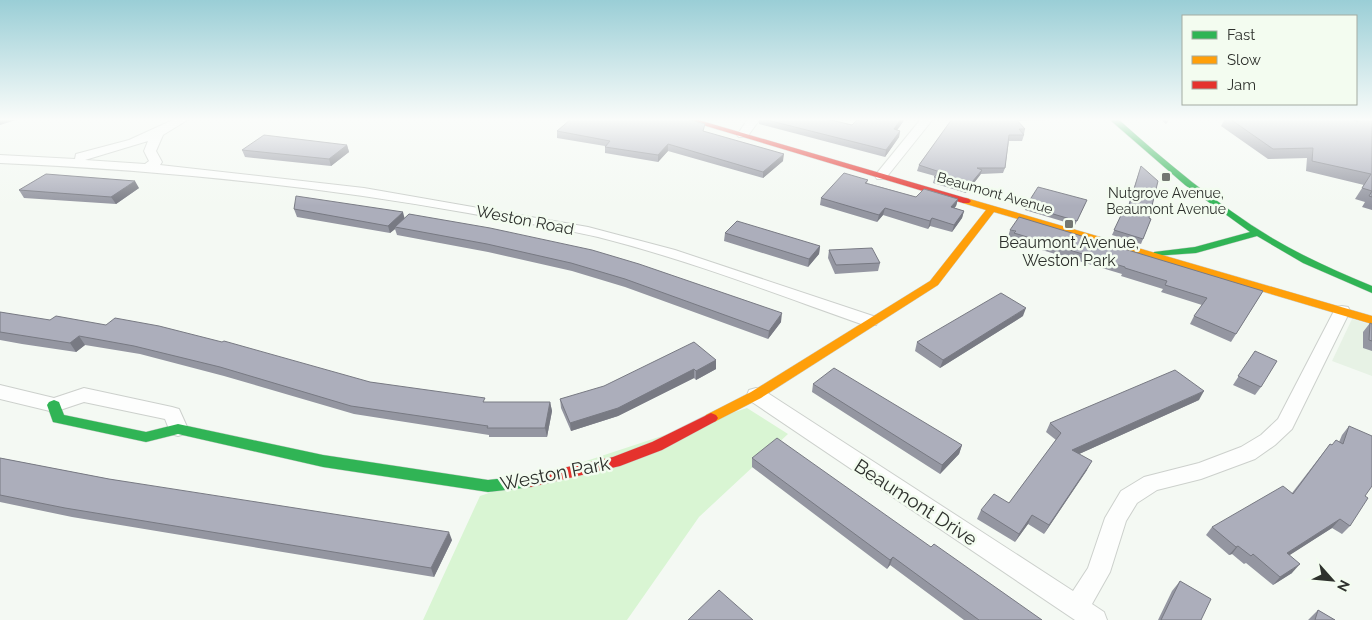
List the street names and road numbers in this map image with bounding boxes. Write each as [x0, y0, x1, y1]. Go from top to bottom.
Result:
street label: Beaumont Avenue [935, 169, 1055, 217]
street label: Weston Road [474, 201, 576, 239]
street label: Weston Park [498, 452, 612, 494]
street label: Beaumont Drive [851, 454, 981, 550]

